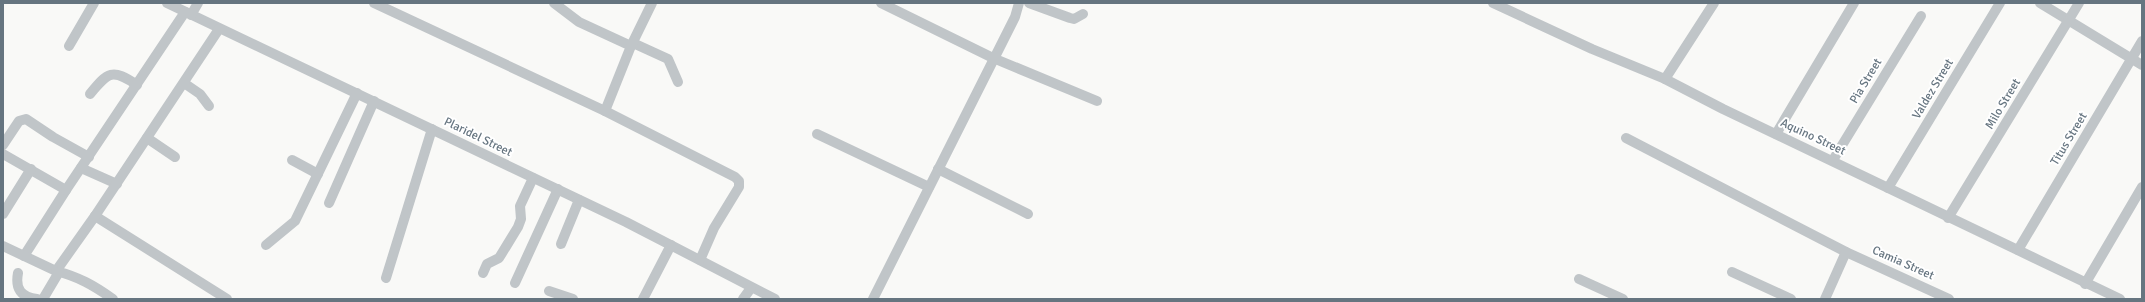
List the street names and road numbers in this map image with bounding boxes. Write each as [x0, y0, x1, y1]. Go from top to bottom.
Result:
street label: Pia Street [1847, 56, 1885, 106]
street label: Valdez Street [1909, 56, 1957, 122]
street label: Milo Street [1982, 76, 2024, 132]
street label: Titus Street [2047, 110, 2091, 168]
street label: Plaridel Street [441, 114, 515, 160]
street label: Aquino Street [1778, 115, 1848, 159]
street label: Camia Street [1870, 243, 1936, 283]

